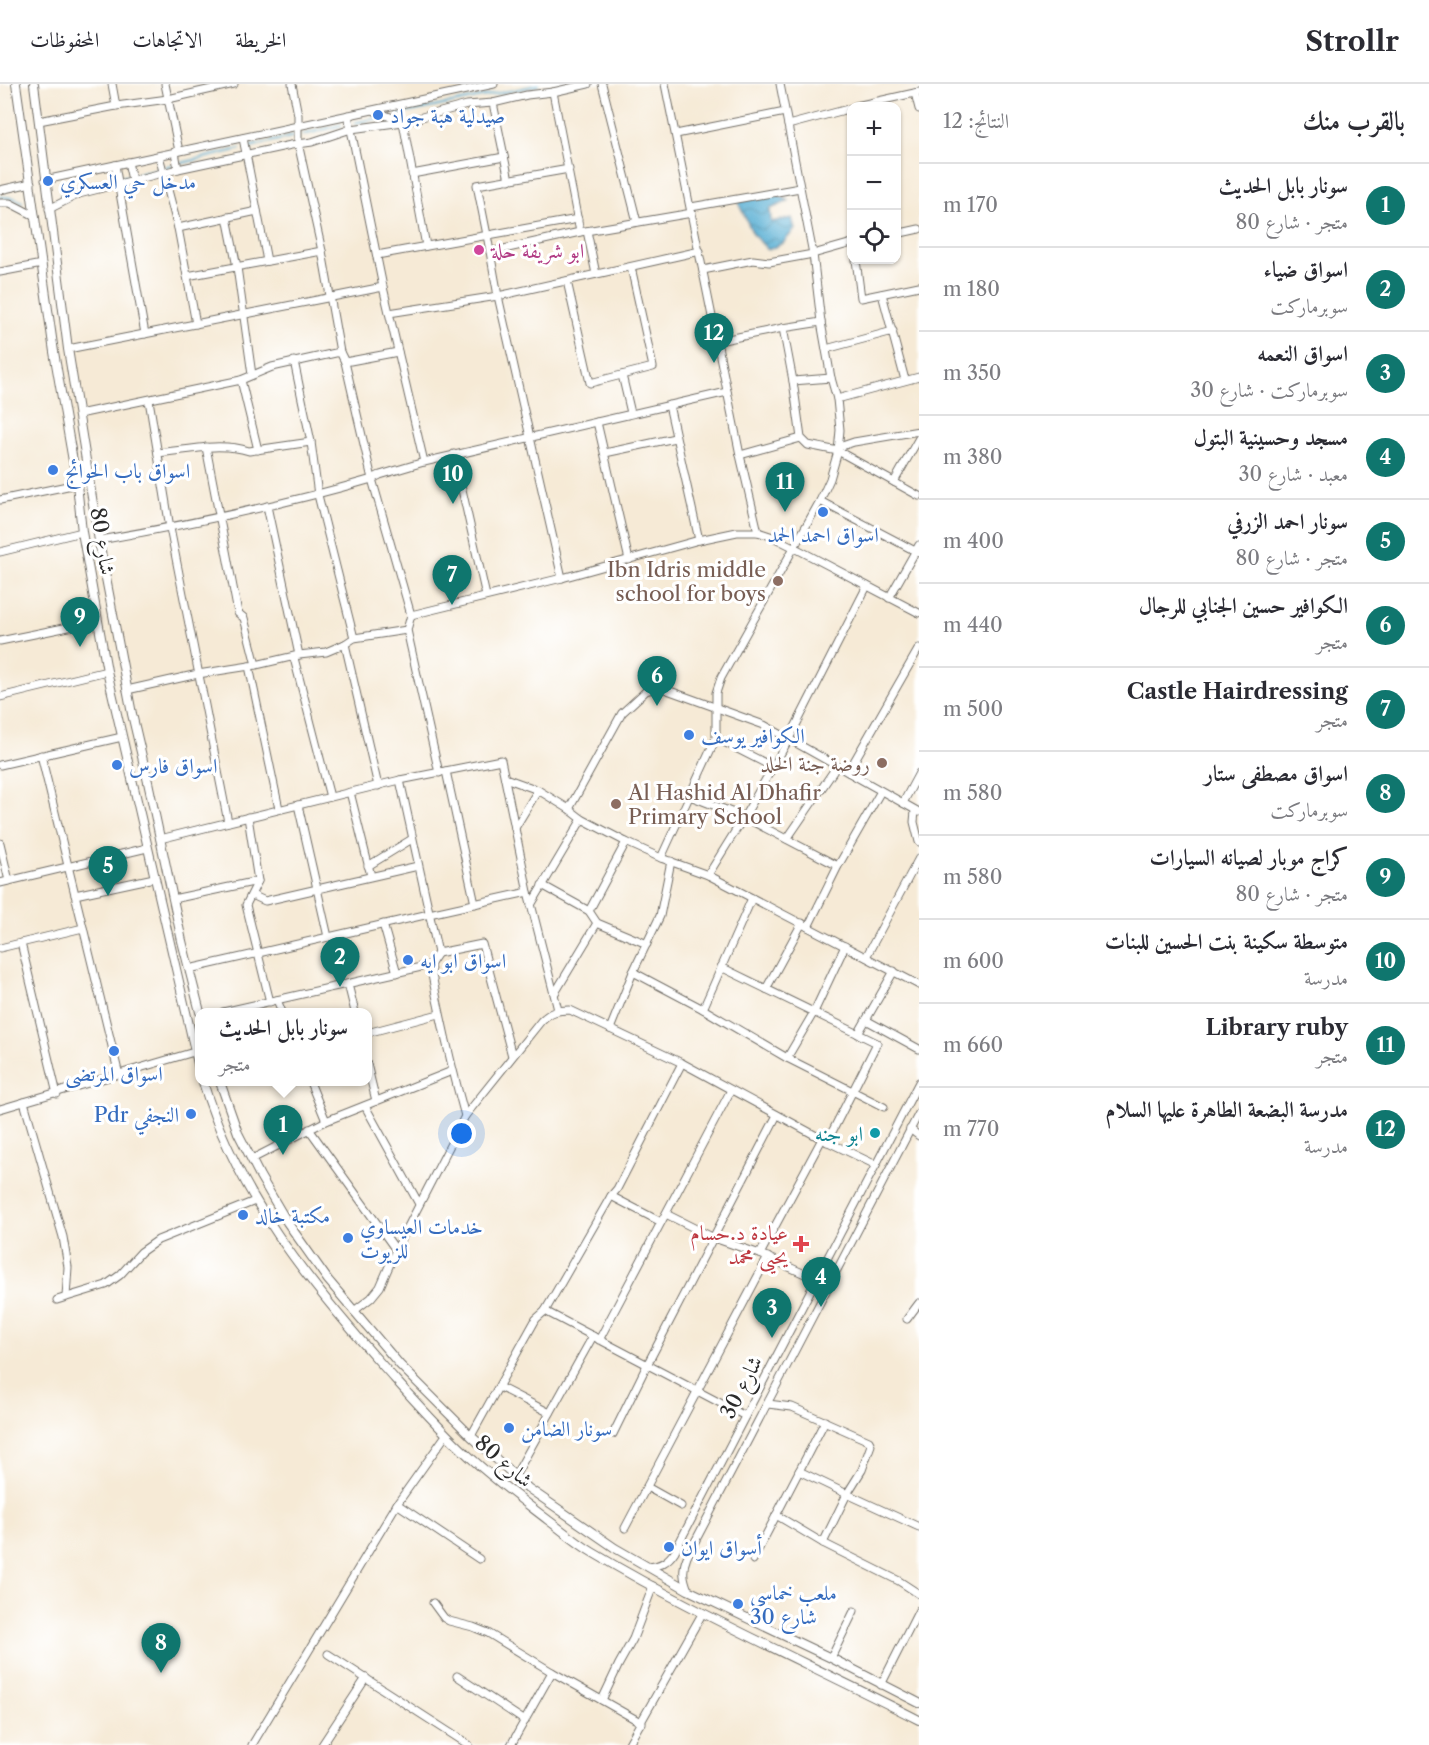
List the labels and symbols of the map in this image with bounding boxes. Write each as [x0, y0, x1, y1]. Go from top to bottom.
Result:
place label: صيدلية هبة جواد [390, 103, 505, 129]
marker: صيدلية هبة جواد [371, 108, 385, 122]
place label: مدخل حي العسكري [60, 169, 196, 199]
marker: مدخل حي العسكري [41, 174, 55, 188]
place label: ابو شريفة حلة [490, 238, 584, 265]
marker: ابو شريفة حلة [472, 243, 486, 257]
pin: 12 [694, 314, 734, 363]
pin: 10 [434, 454, 472, 504]
place label: اسواق باب الحوائج [65, 458, 190, 489]
pin: 11 [766, 462, 804, 512]
marker: اسواق باب الحوائج [46, 463, 60, 477]
marker: اسواق احمد الحمد [816, 505, 830, 519]
street label: شارع 80 [79, 506, 121, 577]
place label: اسواق احمد الحمد [767, 522, 879, 548]
pin: 7 [432, 556, 472, 605]
place label: Ibn Idris middle school for boys [607, 557, 766, 606]
marker: Ibn Idris middle school for boys [771, 574, 785, 588]
pin: 9 [60, 598, 100, 647]
pin: 6 [638, 656, 676, 706]
place label: الكوافير يوسف [701, 723, 805, 749]
marker: الكوافير يوسف [682, 728, 696, 742]
place label: روضة جنة الخلد [761, 751, 870, 776]
place label: اسواق فارس [129, 753, 218, 779]
marker: روضة جنة الخلد [875, 756, 889, 770]
marker: اسواق فارس [110, 758, 124, 772]
place label: Al Hashid Al Dhafir Primary School [627, 780, 821, 829]
marker: Al Hashid Al Dhafir Primary School [609, 797, 623, 811]
pin: 5 [88, 846, 128, 896]
pin: 2 [320, 938, 360, 987]
place label: اسواق ابو ايه [420, 948, 506, 974]
marker: اسواق ابو ايه [401, 953, 415, 967]
marker: اسواق المرتضى [107, 1044, 121, 1058]
place label: اسواق المرتضى [65, 1061, 163, 1089]
place label: Pdr النجفي [94, 1102, 179, 1135]
pin: 1 [264, 1106, 302, 1155]
marker: Pdr النجفي [184, 1107, 198, 1121]
your location [447, 1119, 476, 1148]
place label: ابو جنه [815, 1121, 863, 1147]
marker: ابو جنه [868, 1126, 882, 1140]
place label: مكتبة خالد [255, 1203, 330, 1229]
marker: مكتبة خالد [236, 1208, 250, 1222]
place label: خدمات العيساوي للزيوت [360, 1214, 483, 1264]
place label: عيادة د.حسام يحيى محمد [690, 1220, 789, 1275]
marker: خدمات العيساوي للزيوت [341, 1231, 355, 1245]
marker: عيادة د.حسام يحيى محمد [792, 1235, 810, 1253]
pin: 4 [802, 1258, 840, 1307]
pin: 3 [752, 1288, 792, 1338]
street label: شارع 30 [715, 1352, 773, 1425]
place label: سونار الضامن [521, 1416, 612, 1443]
marker: سونار الضامن [502, 1421, 516, 1435]
street label: شارع 80 [466, 1430, 538, 1497]
place label: أسواق ايوان [681, 1533, 762, 1561]
marker: أسواق ايوان [662, 1540, 676, 1554]
place label: ملعب خماسي شارع 30 [750, 1580, 837, 1635]
marker: ملعب خماسي شارع 30 [731, 1597, 745, 1611]
pin: 8 [142, 1624, 180, 1673]

